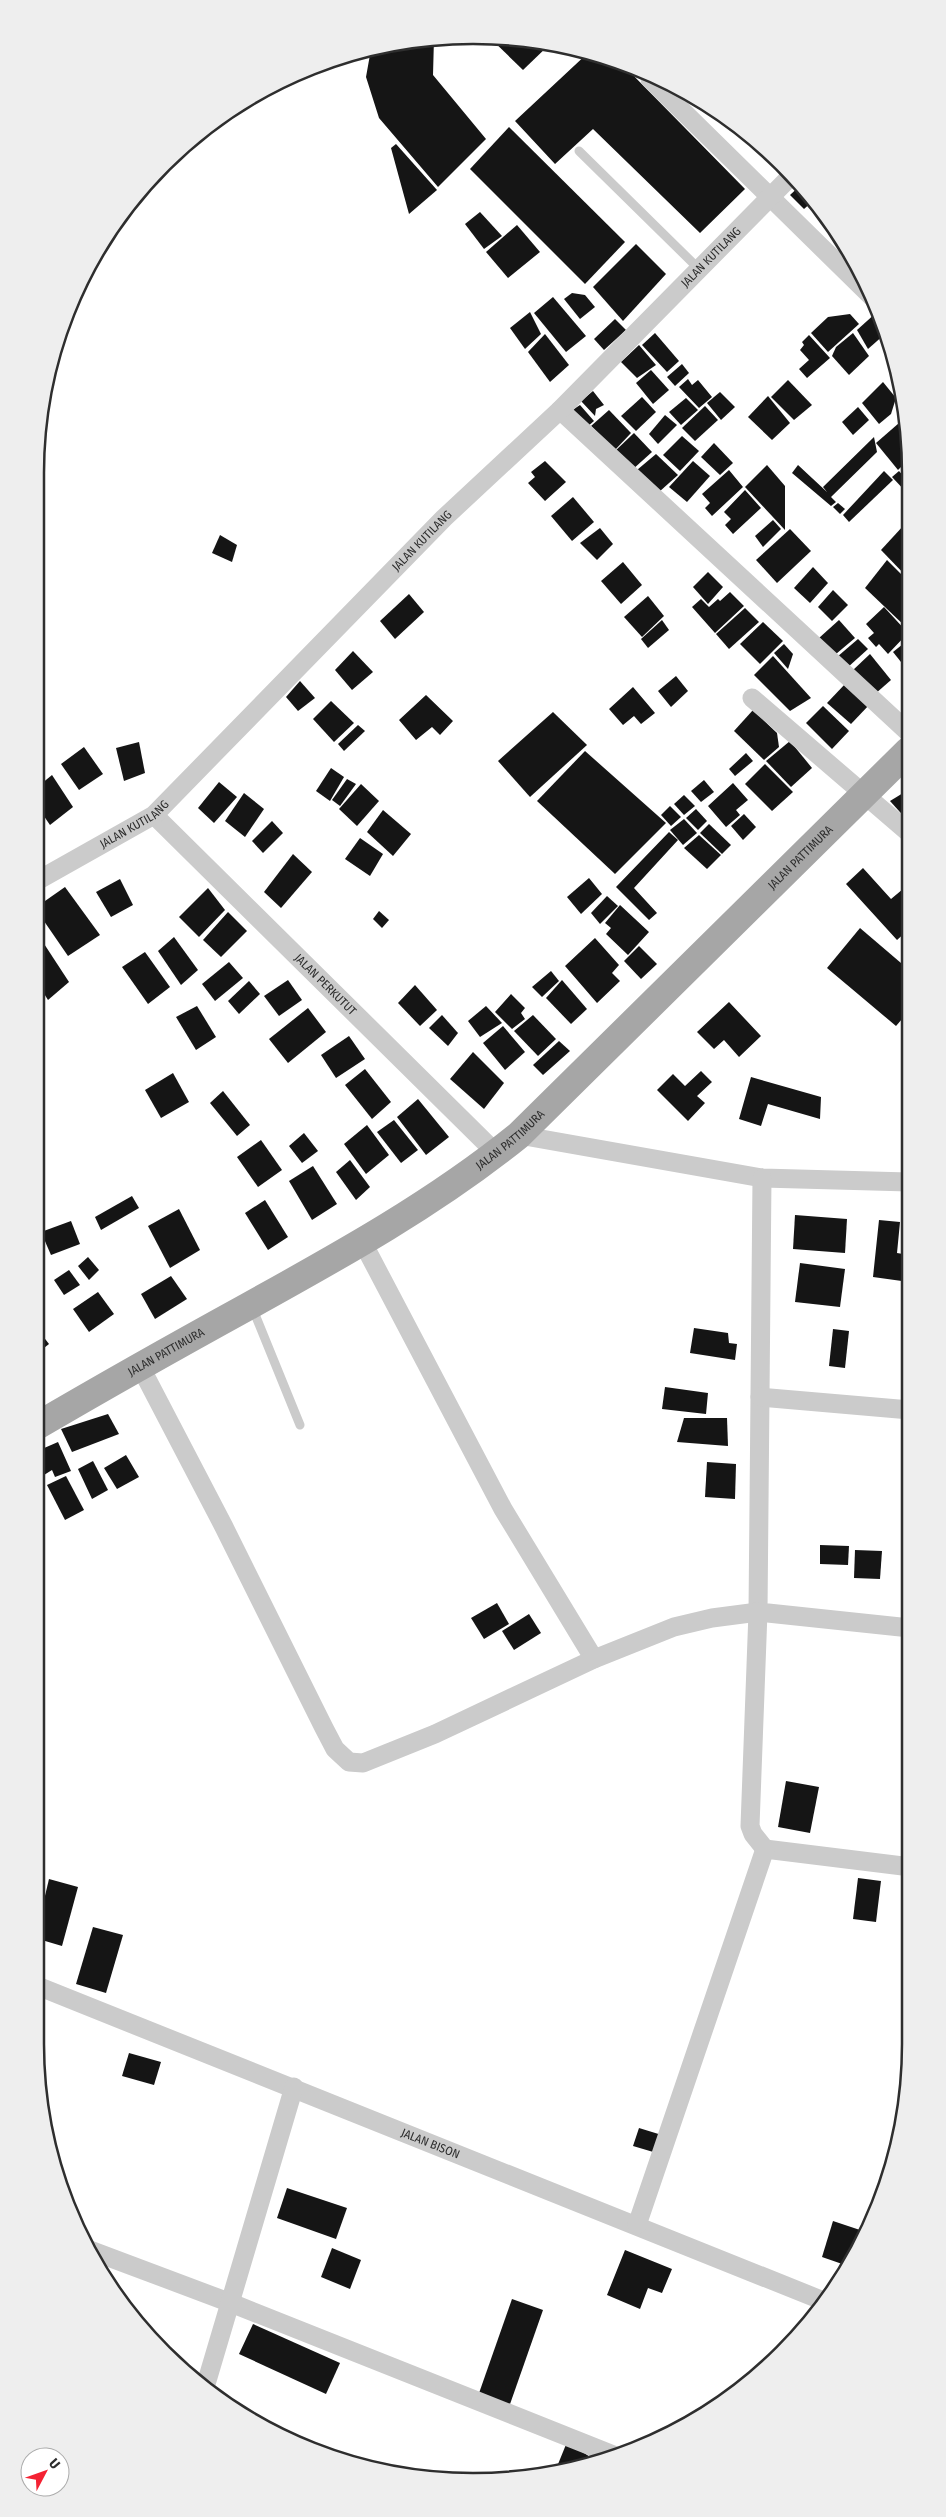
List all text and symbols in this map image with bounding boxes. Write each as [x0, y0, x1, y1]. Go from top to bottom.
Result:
street label: JALAN KUTILANG [678, 224, 744, 290]
street label: JALAN KUTILANG [389, 507, 455, 574]
street label: JALAN KUTILANG [97, 797, 172, 851]
street label: JALAN PATTIMURA [765, 822, 836, 892]
street label: JALAN PERKUTUT [292, 951, 360, 1018]
street label: JALAN PATTIMURA [473, 1106, 548, 1173]
street label: JALAN PATTIMURA [125, 1325, 207, 1379]
street label: JALAN BISON [399, 2125, 462, 2161]
north arrow [20, 2447, 70, 2497]
text: U [45, 2455, 64, 2472]

